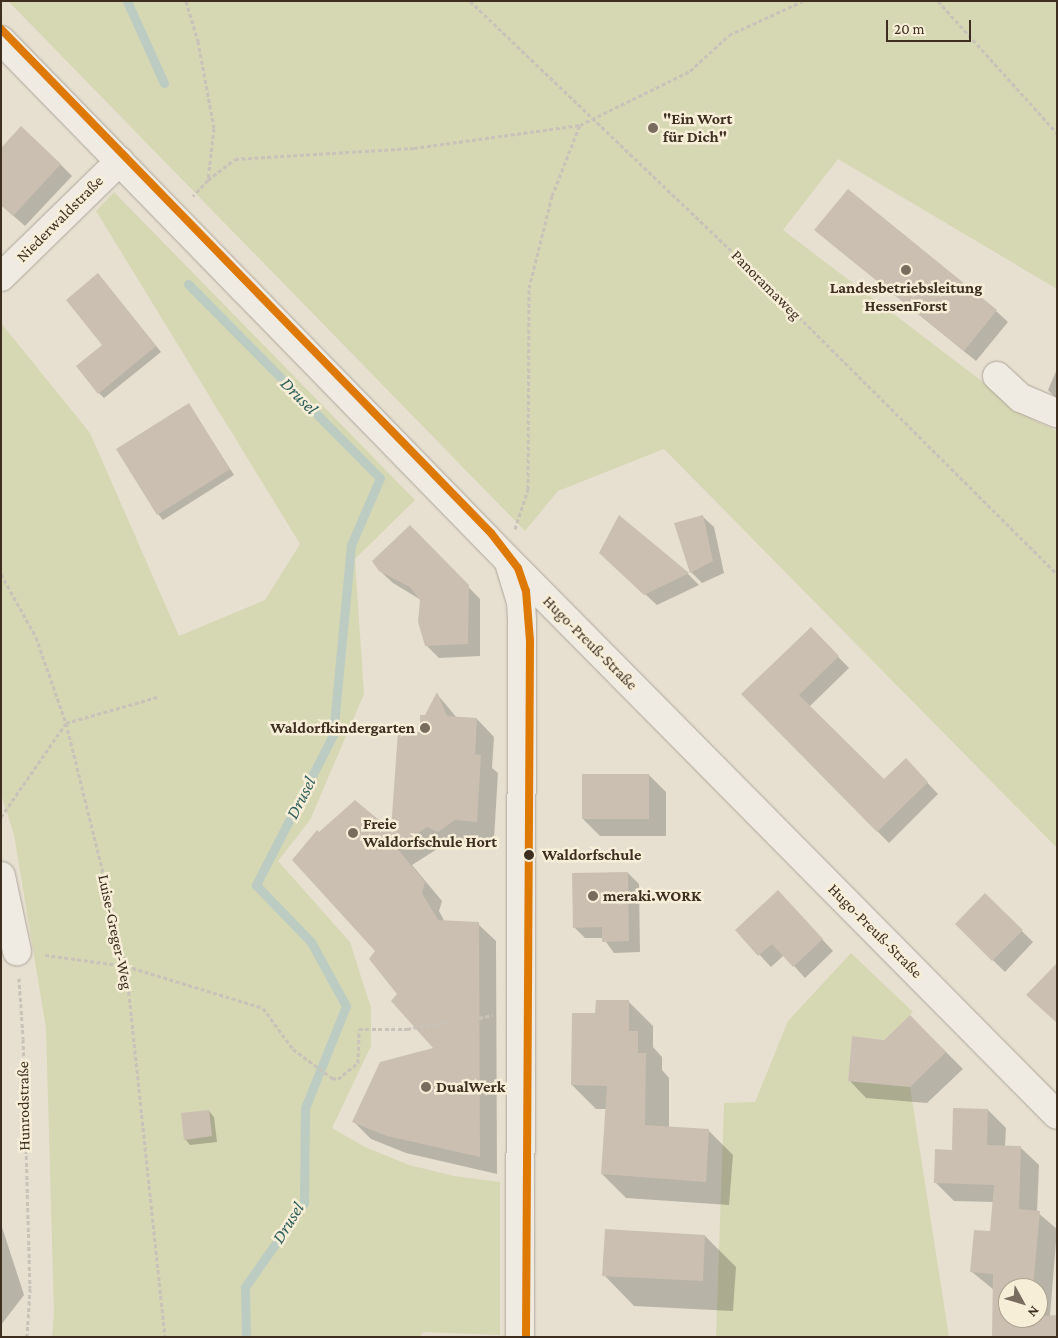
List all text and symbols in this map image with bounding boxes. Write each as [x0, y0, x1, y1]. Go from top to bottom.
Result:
scale bar [888, 10, 973, 42]
text: 20 m [894, 21, 925, 37]
place label: "Ein Wort für Dich" [663, 109, 732, 147]
marker: "Ein Wort für Dich" [647, 122, 659, 134]
street label: Niederwaldstraße [13, 172, 107, 266]
street label: Panoramaweg [727, 246, 805, 324]
marker: Landesbetriebsleitung HessenForst [900, 264, 912, 276]
place label: Landesbetriebsleitung HessenForst [830, 278, 982, 316]
water label: Drusel [276, 373, 322, 419]
street label: Hugo-Preuß-Straße [539, 592, 641, 694]
place label: Waldorfkindergarten [270, 718, 415, 738]
marker: Waldorfkindergarten [419, 722, 431, 734]
water label: Drusel [281, 773, 321, 823]
place label: Freie Waldorfschule Hort [363, 814, 497, 852]
marker: Freie Waldorfschule Hort [347, 827, 359, 839]
place label: Waldorfschule [542, 845, 641, 865]
marker: Waldorfschule [520, 846, 538, 864]
street label: Luise-Greger-Weg [93, 873, 137, 991]
street label: Hugo-Preuß-Straße [824, 880, 926, 982]
place label: meraki.WORK [603, 886, 701, 906]
marker: meraki.WORK [587, 890, 599, 902]
street label: Hunrodstraße [14, 1061, 34, 1151]
place label: DualWerk [436, 1077, 505, 1097]
marker: DualWerk [420, 1081, 432, 1093]
water label: Drusel [267, 1199, 309, 1247]
north arrow [998, 1278, 1048, 1328]
text: N [1025, 1303, 1043, 1321]

